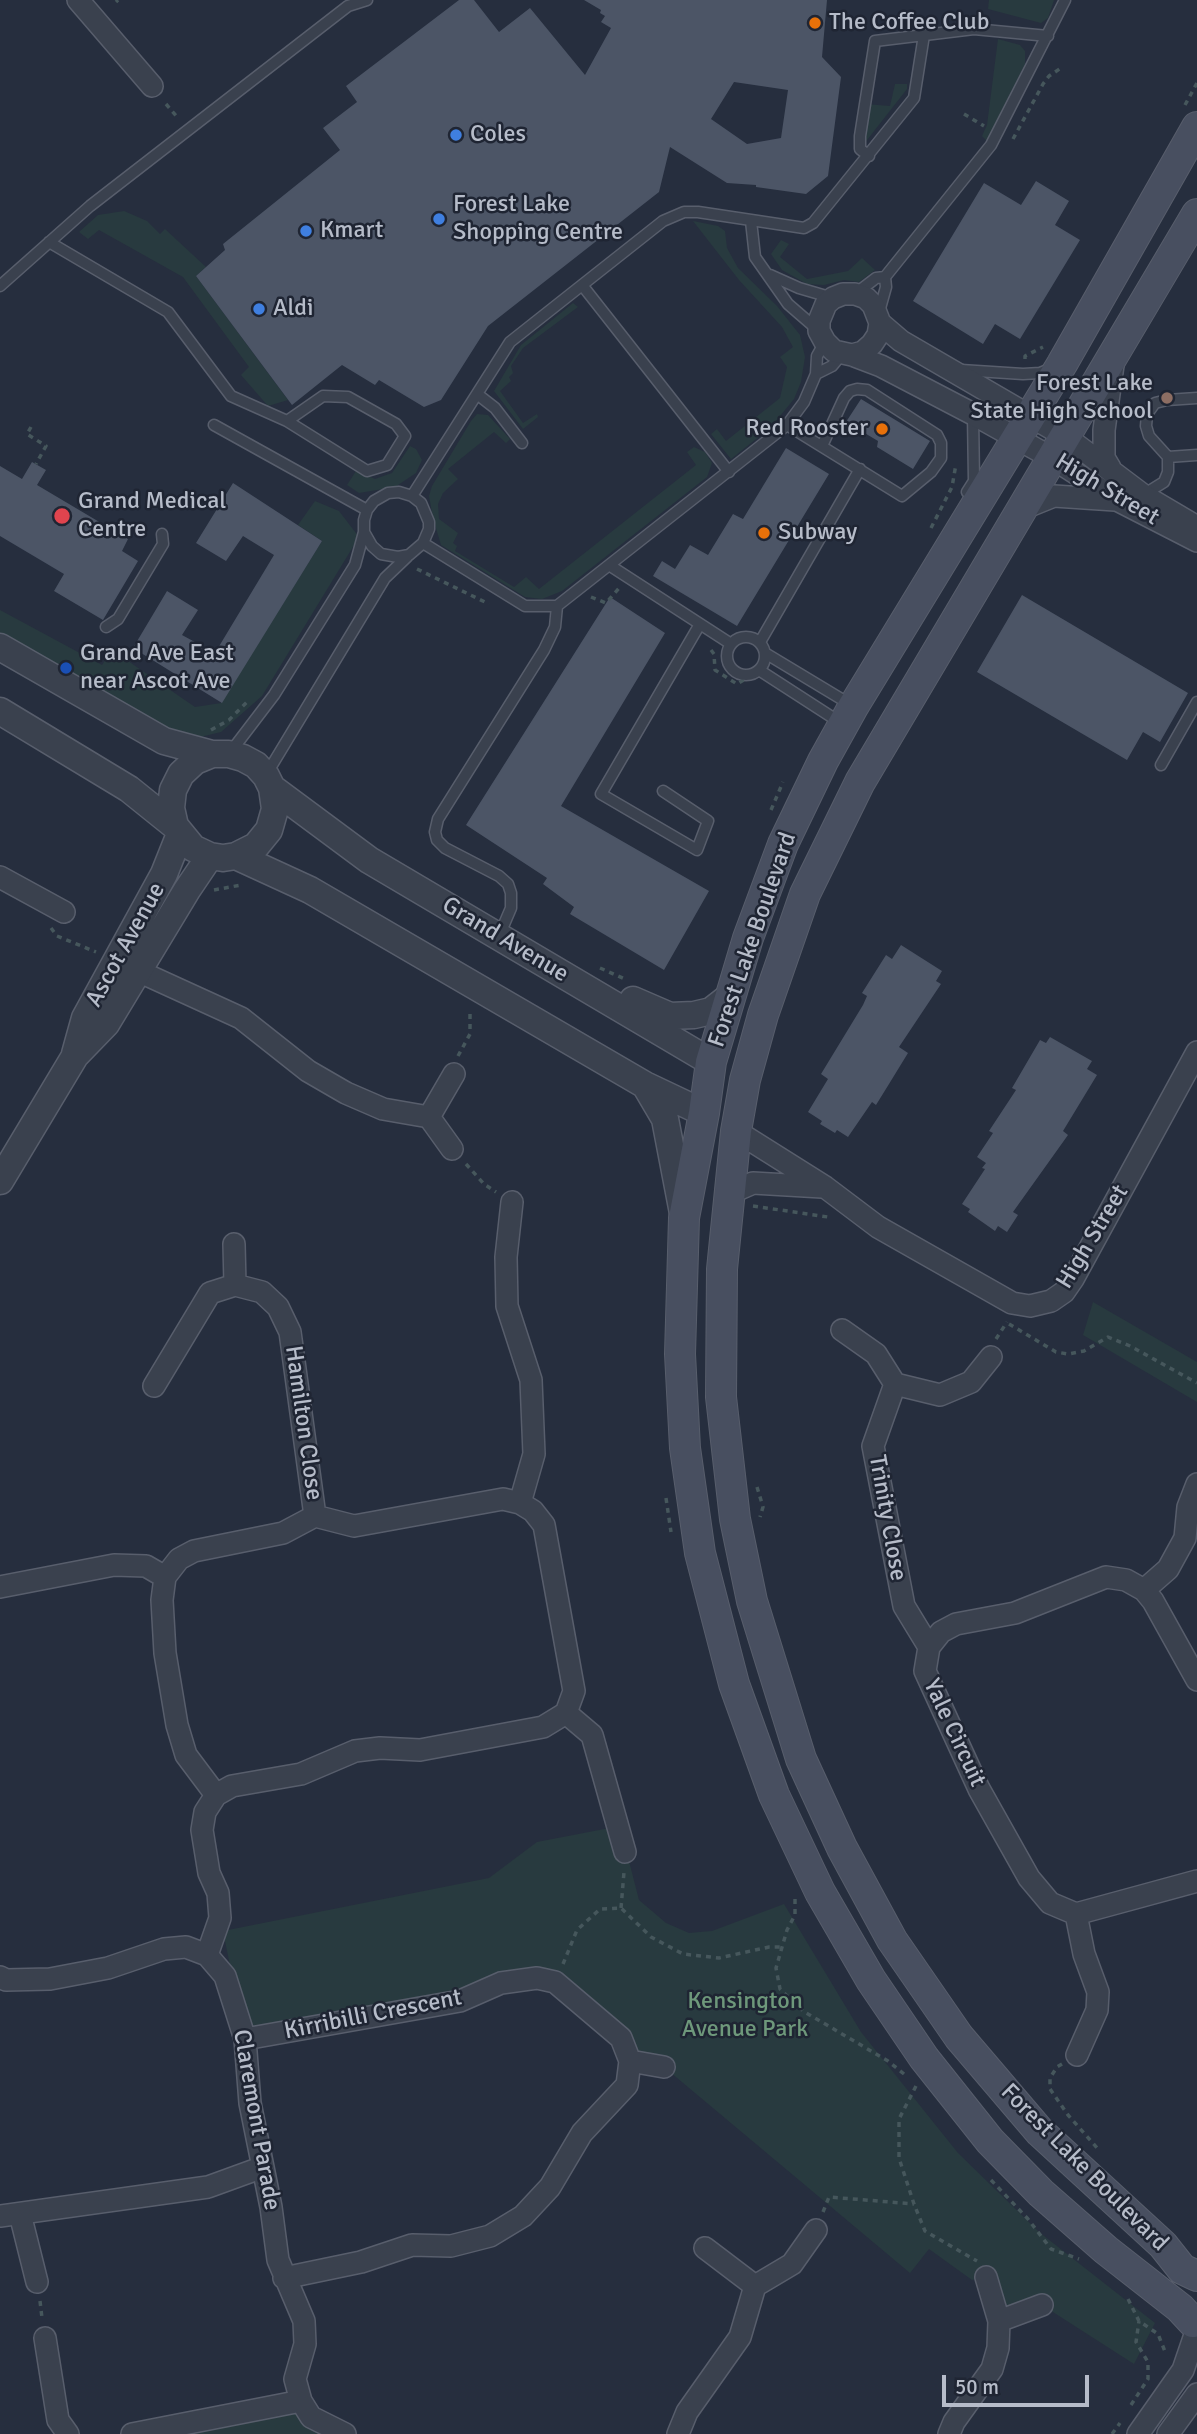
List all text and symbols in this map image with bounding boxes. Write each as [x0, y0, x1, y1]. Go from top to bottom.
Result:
place label: The Coffee Club [829, 9, 989, 37]
marker: The Coffee Club [807, 15, 823, 31]
place label: Coles [470, 121, 526, 149]
marker: Coles [448, 127, 464, 143]
place label: Forest Lake Shopping Centre [453, 191, 623, 247]
marker: Forest Lake Shopping Centre [431, 211, 447, 227]
place label: Kmart [320, 217, 383, 245]
marker: Kmart [298, 223, 314, 239]
place label: Aldi [273, 295, 313, 323]
marker: Aldi [251, 301, 267, 317]
place label: Forest Lake State High School [970, 370, 1153, 426]
marker: Forest Lake State High School [1159, 390, 1175, 406]
place label: Red Rooster [745, 415, 868, 443]
marker: Red Rooster [874, 421, 890, 437]
street label: High Street [1050, 448, 1164, 532]
place label: Grand Medical Centre [78, 488, 226, 544]
marker: Grand Medical Centre [52, 506, 72, 526]
place label: Subway [778, 519, 857, 547]
marker: Subway [756, 525, 772, 541]
place label: Grand Ave East near Ascot Ave [80, 640, 234, 696]
marker: Grand Ave East near Ascot Ave [58, 660, 74, 676]
street label: Forest Lake Boulevard [703, 829, 803, 1051]
street label: Ascot Avenue [80, 878, 172, 1012]
street label: Grand Avenue [437, 891, 573, 989]
street label: High Street [1051, 1180, 1135, 1294]
street label: Hamilton Close [278, 1344, 328, 1502]
street label: Trinity Close [862, 1453, 912, 1583]
street label: Yale Circuit [916, 1674, 992, 1792]
street label: Kirribilli Crescent [282, 1984, 464, 2046]
park label: Kensington Avenue Park [682, 1988, 808, 2044]
street label: Claremont Parade [226, 2027, 286, 2213]
street label: Forest Lake Boulevard [994, 2078, 1174, 2258]
scale bar [945, 2360, 1092, 2404]
text: 50 m [955, 2374, 999, 2400]

